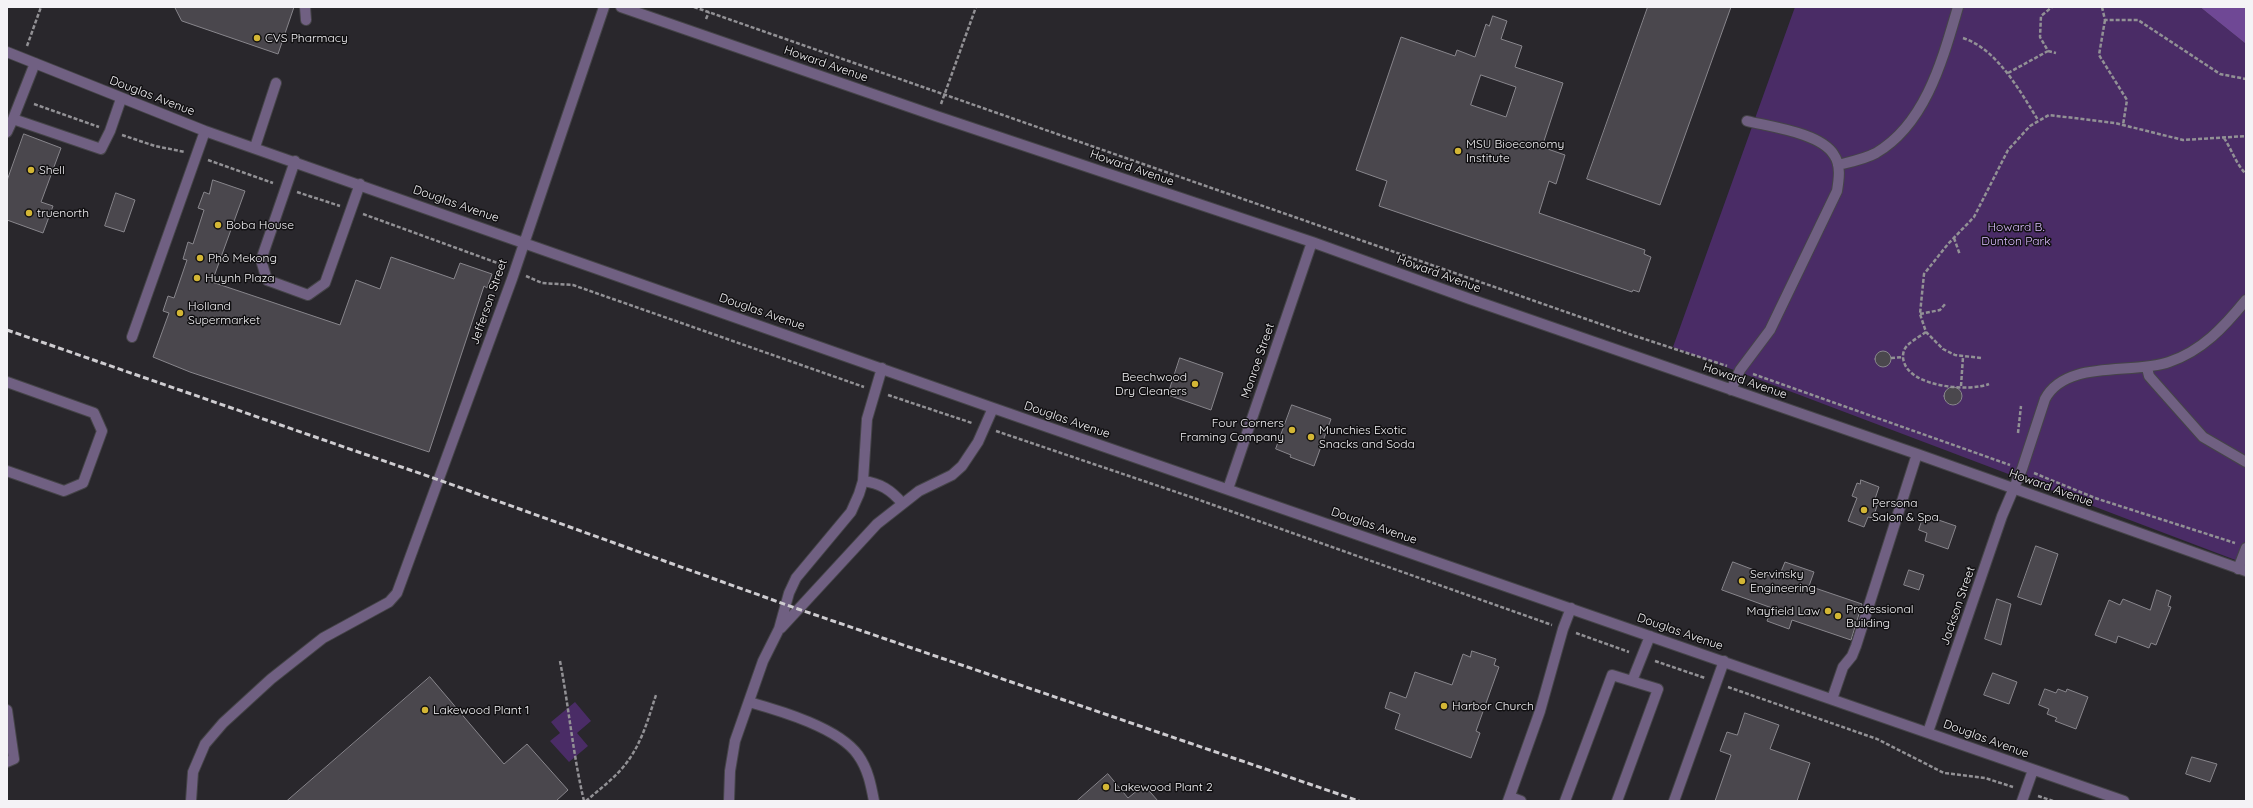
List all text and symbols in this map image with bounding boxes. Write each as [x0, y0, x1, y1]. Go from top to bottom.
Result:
place label: CVS Pharmacy [265, 31, 348, 45]
marker: CVS Pharmacy [252, 33, 262, 43]
street label: Howard Avenue [782, 43, 870, 85]
street label: Douglas Avenue [107, 73, 197, 119]
place label: MSU Bioeconomy Institute [1466, 137, 1564, 165]
marker: MSU Bioeconomy Institute [1453, 146, 1463, 156]
street label: Howard Avenue [1088, 147, 1176, 189]
place label: Shell [39, 163, 65, 177]
marker: Shell [26, 165, 36, 175]
street label: Douglas Avenue [411, 183, 501, 225]
place label: truenorth [37, 206, 89, 220]
marker: truenorth [24, 208, 34, 218]
place label: Boba House [226, 218, 294, 232]
marker: Boba House [213, 220, 223, 230]
park label: Howard B. Dunton Park [1981, 220, 2051, 248]
place label: Phô Mekong [208, 251, 277, 265]
street label: Howard Avenue [1395, 252, 1483, 296]
marker: Phô Mekong [195, 253, 205, 263]
street label: Jefferson Street [468, 257, 510, 347]
place label: Huynh Plaza [205, 271, 275, 285]
marker: Huynh Plaza [192, 273, 202, 283]
street label: Douglas Avenue [717, 291, 807, 333]
place label: Holland Supermarket [188, 299, 260, 327]
marker: Holland Supermarket [175, 308, 185, 318]
street label: Monroe Street [1238, 322, 1278, 400]
street label: Howard Avenue [1701, 360, 1789, 402]
place label: Beechwood Dry Cleaners [1115, 370, 1187, 398]
marker: Beechwood Dry Cleaners [1190, 379, 1200, 389]
street label: Douglas Avenue [1022, 399, 1112, 441]
place label: Four Corners Framing Company [1180, 416, 1284, 444]
place label: Munchies Exotic Snacks and Soda [1319, 423, 1415, 451]
marker: Four Corners Framing Company [1287, 425, 1297, 435]
marker: Munchies Exotic Snacks and Soda [1306, 432, 1316, 442]
street label: Howard Avenue [2007, 466, 2095, 510]
place label: Persona Salon & Spa [1872, 496, 1939, 524]
street label: Douglas Avenue [1329, 505, 1419, 547]
marker: Persona Salon & Spa [1859, 505, 1869, 515]
street label: Jackson Street [1938, 565, 1978, 647]
place label: Servinsky Engineering [1750, 567, 1816, 595]
marker: Servinsky Engineering [1737, 576, 1747, 586]
place label: Professional Building [1846, 602, 1913, 630]
place label: Mayfield Law [1747, 604, 1820, 618]
marker: Mayfield Law [1823, 606, 1833, 616]
street label: Douglas Avenue [1635, 611, 1725, 653]
marker: Professional Building [1833, 611, 1843, 621]
place label: Harbor Church [1452, 699, 1534, 713]
marker: Harbor Church [1439, 701, 1449, 711]
place label: Lakewood Plant 1 [433, 703, 530, 717]
marker: Lakewood Plant 1 [420, 705, 430, 715]
street label: Douglas Avenue [1941, 717, 2031, 761]
place label: Lakewood Plant 2 [1114, 780, 1213, 794]
marker: Lakewood Plant 2 [1101, 782, 1111, 792]

